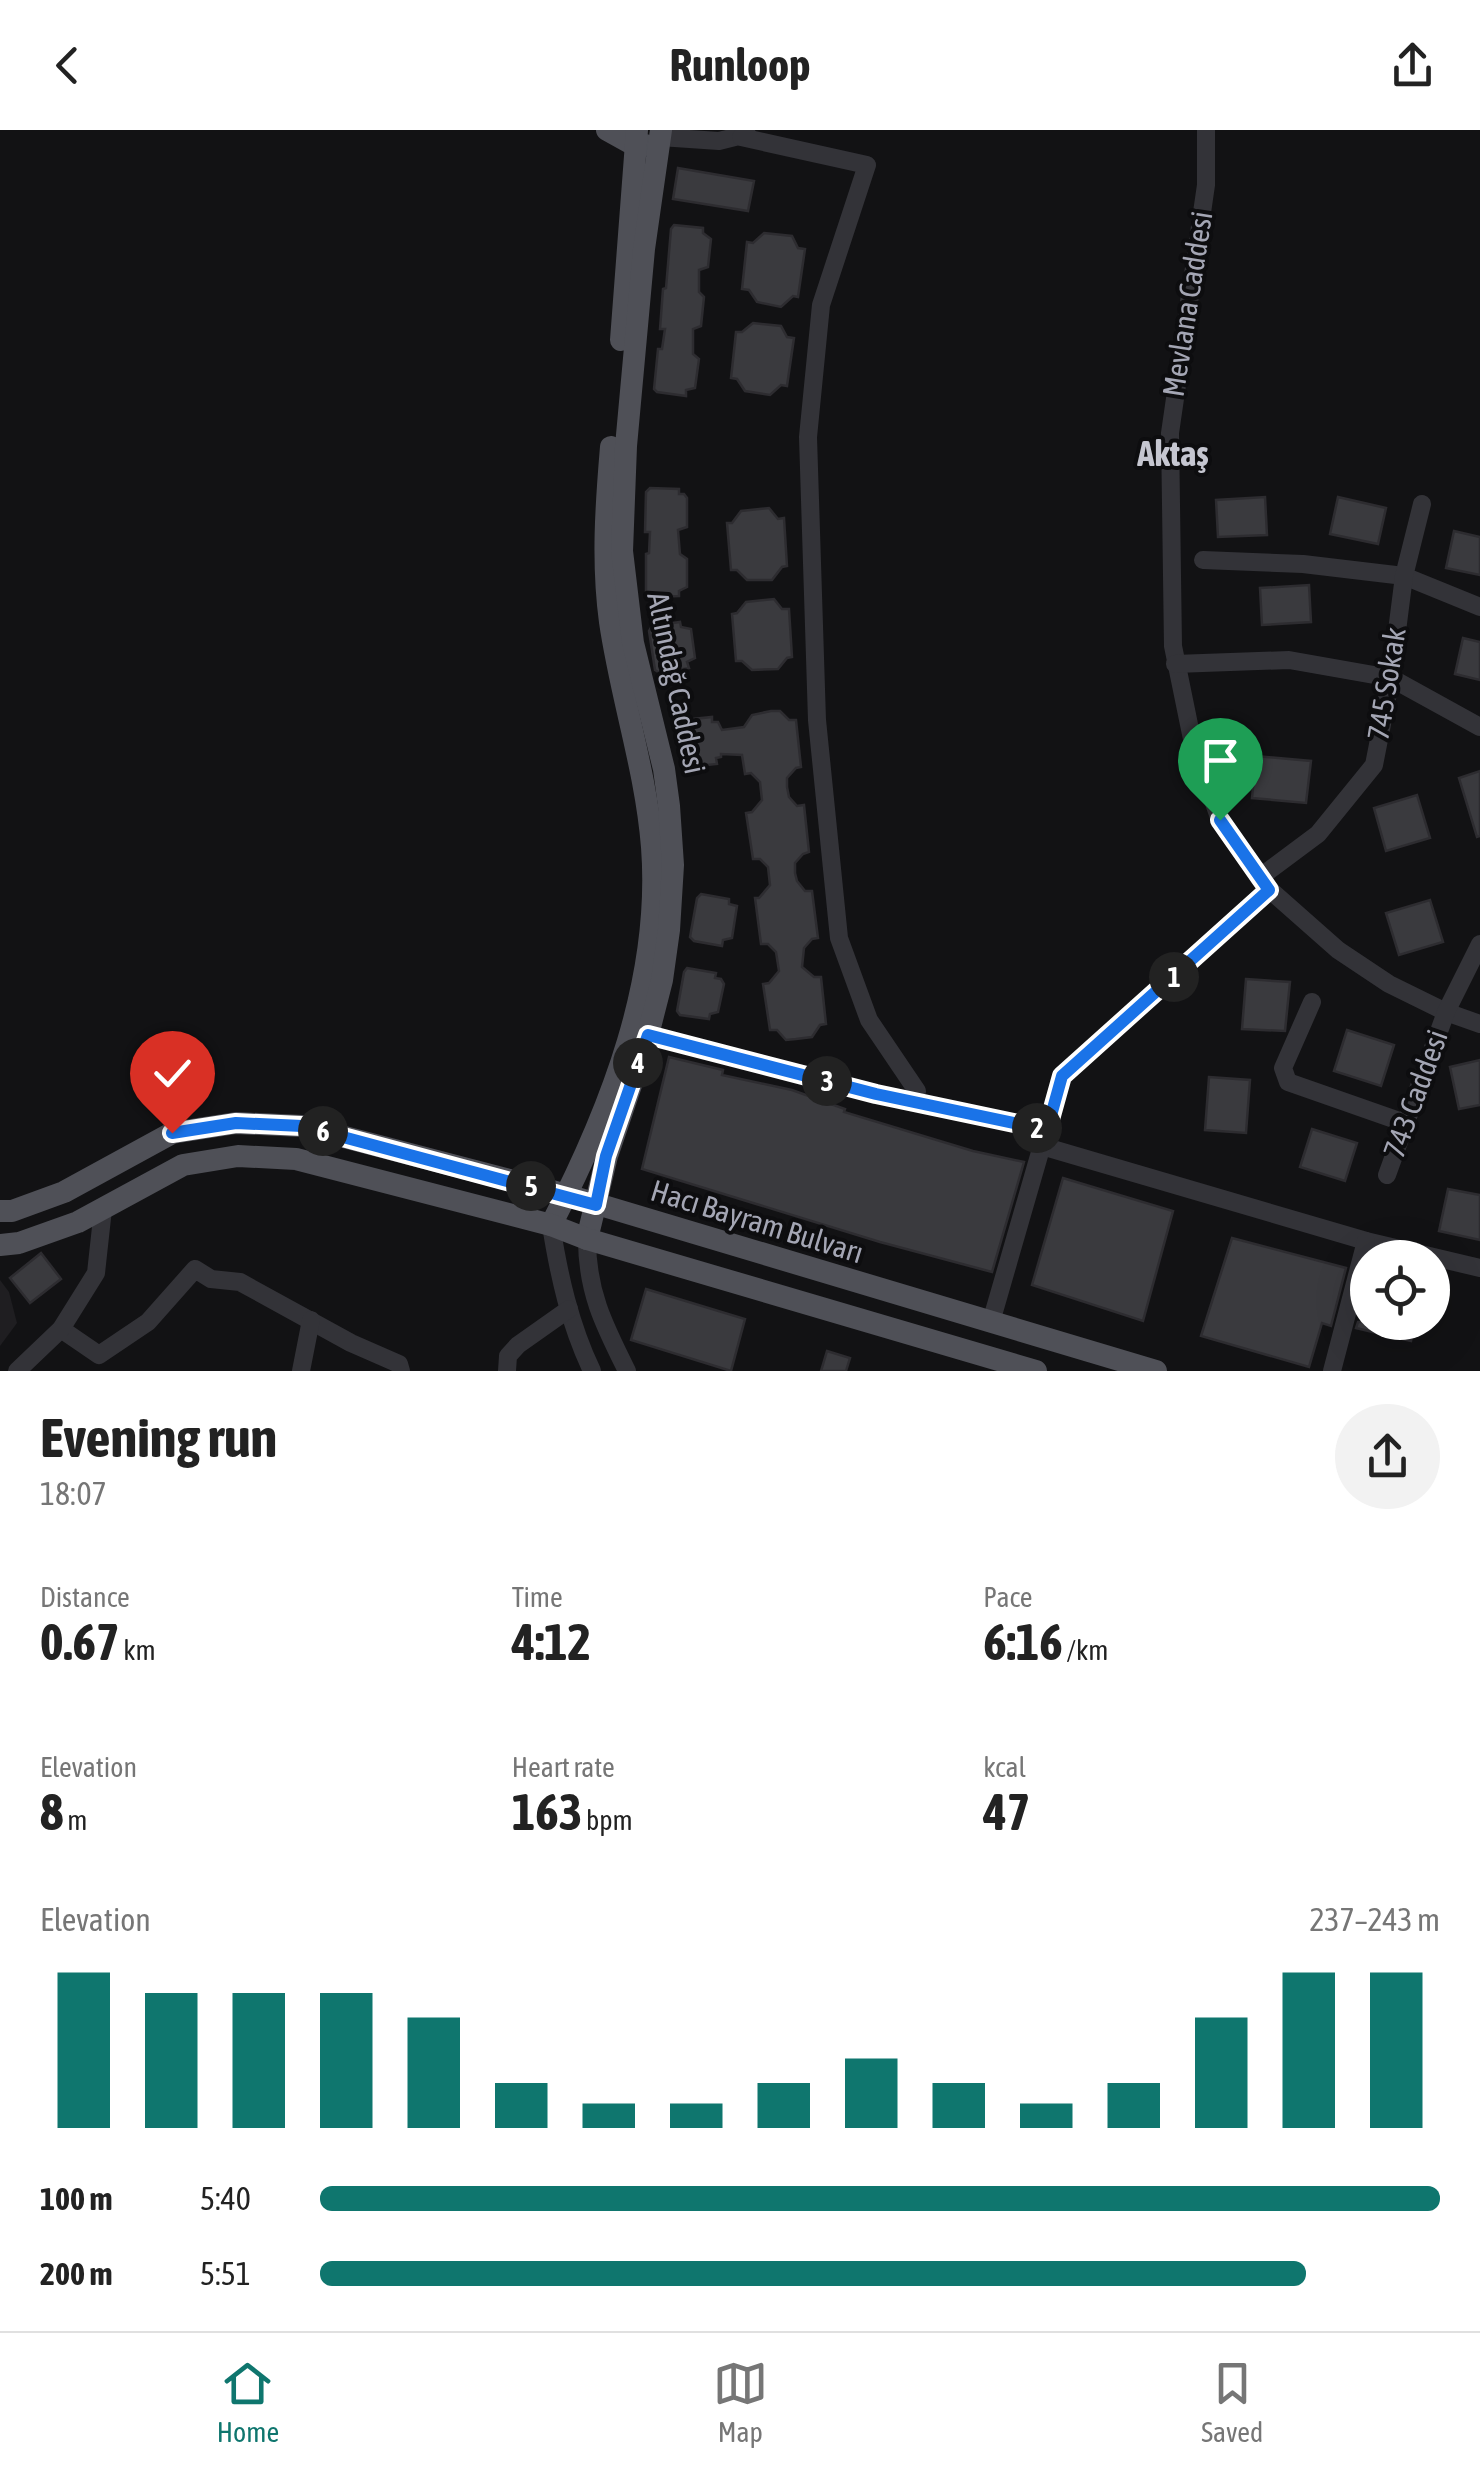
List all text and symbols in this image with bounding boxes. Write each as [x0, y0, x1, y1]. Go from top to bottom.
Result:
icon: back [40, 38, 95, 93]
icon: share [1385, 38, 1440, 93]
text: Runloop [669, 39, 811, 91]
street label: Mevlana Caddesi [1156, 209, 1218, 399]
district label: Aktaş [1136, 433, 1209, 473]
street label: Altındağ Caddesi [641, 589, 713, 777]
street label: 745 Sokak [1360, 625, 1412, 743]
pin [1178, 718, 1263, 821]
icon: arrive [1193, 733, 1248, 788]
pin: 1 [1149, 952, 1199, 1002]
text: 1 [1167, 961, 1181, 993]
street label: 743 Caddesi [1376, 1025, 1454, 1162]
pin [130, 1031, 215, 1134]
pin: 4 [613, 1038, 663, 1088]
icon: check [145, 1046, 200, 1101]
text: 4 [631, 1047, 645, 1079]
pin: 3 [802, 1056, 852, 1106]
text: 3 [820, 1065, 834, 1097]
pin: 2 [1012, 1103, 1062, 1153]
pin: 6 [298, 1106, 348, 1156]
text: 2 [1030, 1112, 1044, 1144]
text: 6 [316, 1115, 330, 1147]
pin: 5 [506, 1161, 556, 1211]
text: 5 [524, 1170, 538, 1202]
street label: Hacı Bayram Bulvarı [647, 1173, 867, 1269]
map controls [1350, 1240, 1450, 1340]
button: locate [1350, 1240, 1450, 1340]
button: share [1335, 1404, 1440, 1509]
text: Evening run [40, 1406, 277, 1469]
text: 18:07 [40, 1475, 107, 1512]
text: Distance [40, 1581, 130, 1613]
text: Time [512, 1581, 563, 1613]
text: Pace [983, 1581, 1033, 1613]
text: 0.67 [40, 1613, 119, 1671]
text: 4:12 [512, 1613, 591, 1671]
text: 6:16 [983, 1613, 1063, 1671]
text: km [119, 1634, 156, 1666]
text: /km [1063, 1634, 1109, 1666]
text: Elevation [40, 1751, 137, 1783]
text: Heart rate [512, 1751, 615, 1783]
text: kcal [983, 1751, 1026, 1783]
text: 8 [40, 1783, 64, 1841]
text: 163 [512, 1783, 582, 1841]
text: 47 [983, 1783, 1030, 1841]
text: m [64, 1804, 88, 1836]
text: bpm [582, 1804, 633, 1836]
text: Elevation [40, 1901, 151, 1938]
text: 237–243 m [1310, 1901, 1440, 1938]
text: 100 m [40, 2180, 113, 2217]
text: 5:40 [200, 2180, 251, 2217]
text: 200 m [40, 2255, 113, 2292]
text: 5:51 [200, 2255, 251, 2292]
tab: Home [217, 2356, 279, 2448]
tab: Map [713, 2356, 768, 2448]
tab: Saved [1201, 2356, 1263, 2448]

